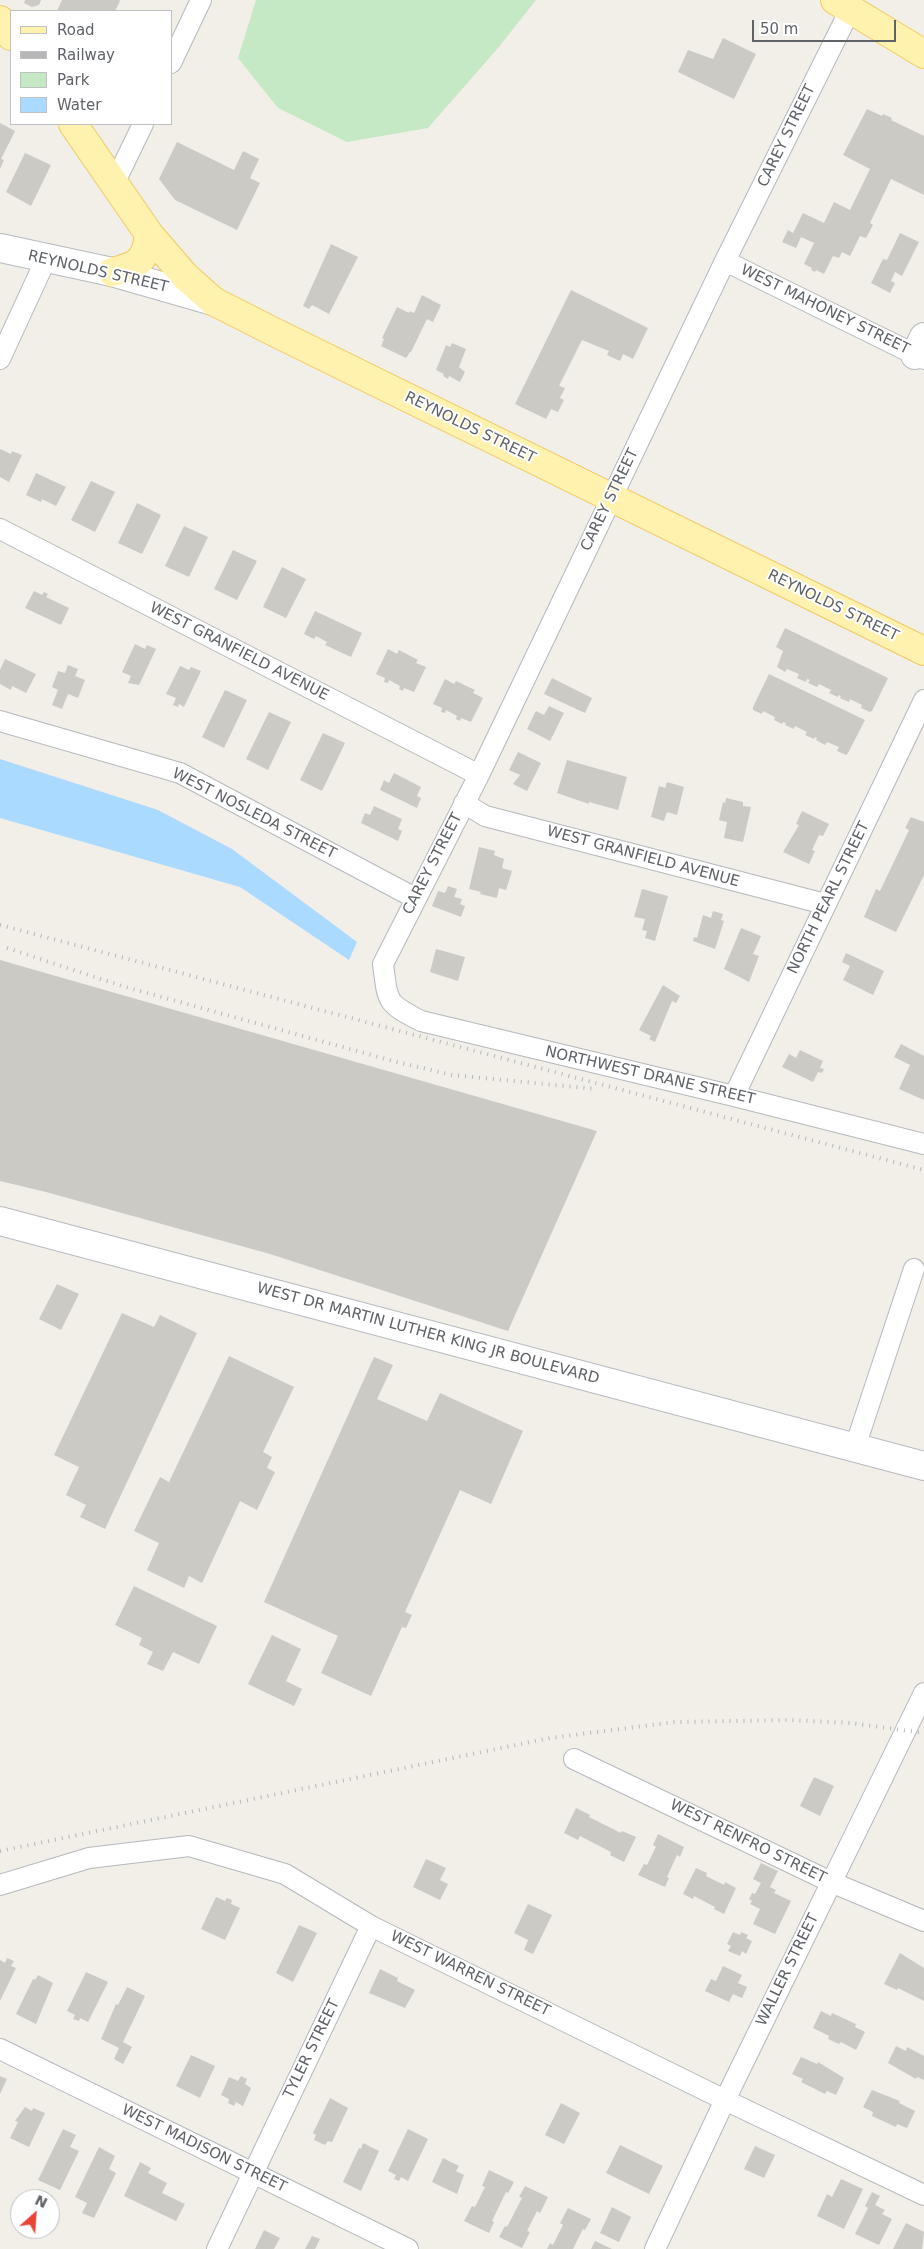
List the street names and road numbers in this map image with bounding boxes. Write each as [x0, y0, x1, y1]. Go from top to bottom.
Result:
street label: CAREY STREET [754, 82, 820, 190]
street label: REYNOLDS STREET [26, 247, 170, 297]
street label: WEST MAHONEY STREET [738, 261, 912, 359]
street label: REYNOLDS STREET [402, 388, 538, 468]
street label: CAREY STREET [577, 446, 643, 554]
street label: REYNOLDS STREET [765, 566, 901, 646]
street label: WEST GRANFIELD AVENUE [146, 599, 332, 705]
street label: WEST NOSLEDA STREET [169, 765, 339, 863]
street label: CAREY STREET [400, 810, 466, 918]
street label: NORTH PEARL STREET [784, 819, 874, 977]
street label: WEST GRANFIELD AVENUE [545, 823, 741, 891]
street label: NORTHWEST DRANE STREET [543, 1043, 757, 1109]
street label: WEST DR MARTIN LUTHER KING JR BOULEVARD [255, 1279, 601, 1389]
street label: WEST RENFRO STREET [667, 1796, 829, 1888]
street label: WALLER STREET [753, 1911, 823, 2029]
street label: WEST WARREN STREET [387, 1927, 553, 2021]
street label: TYLER STREET [280, 1996, 344, 2102]
street label: WEST MADISON STREET [118, 2101, 290, 2197]

